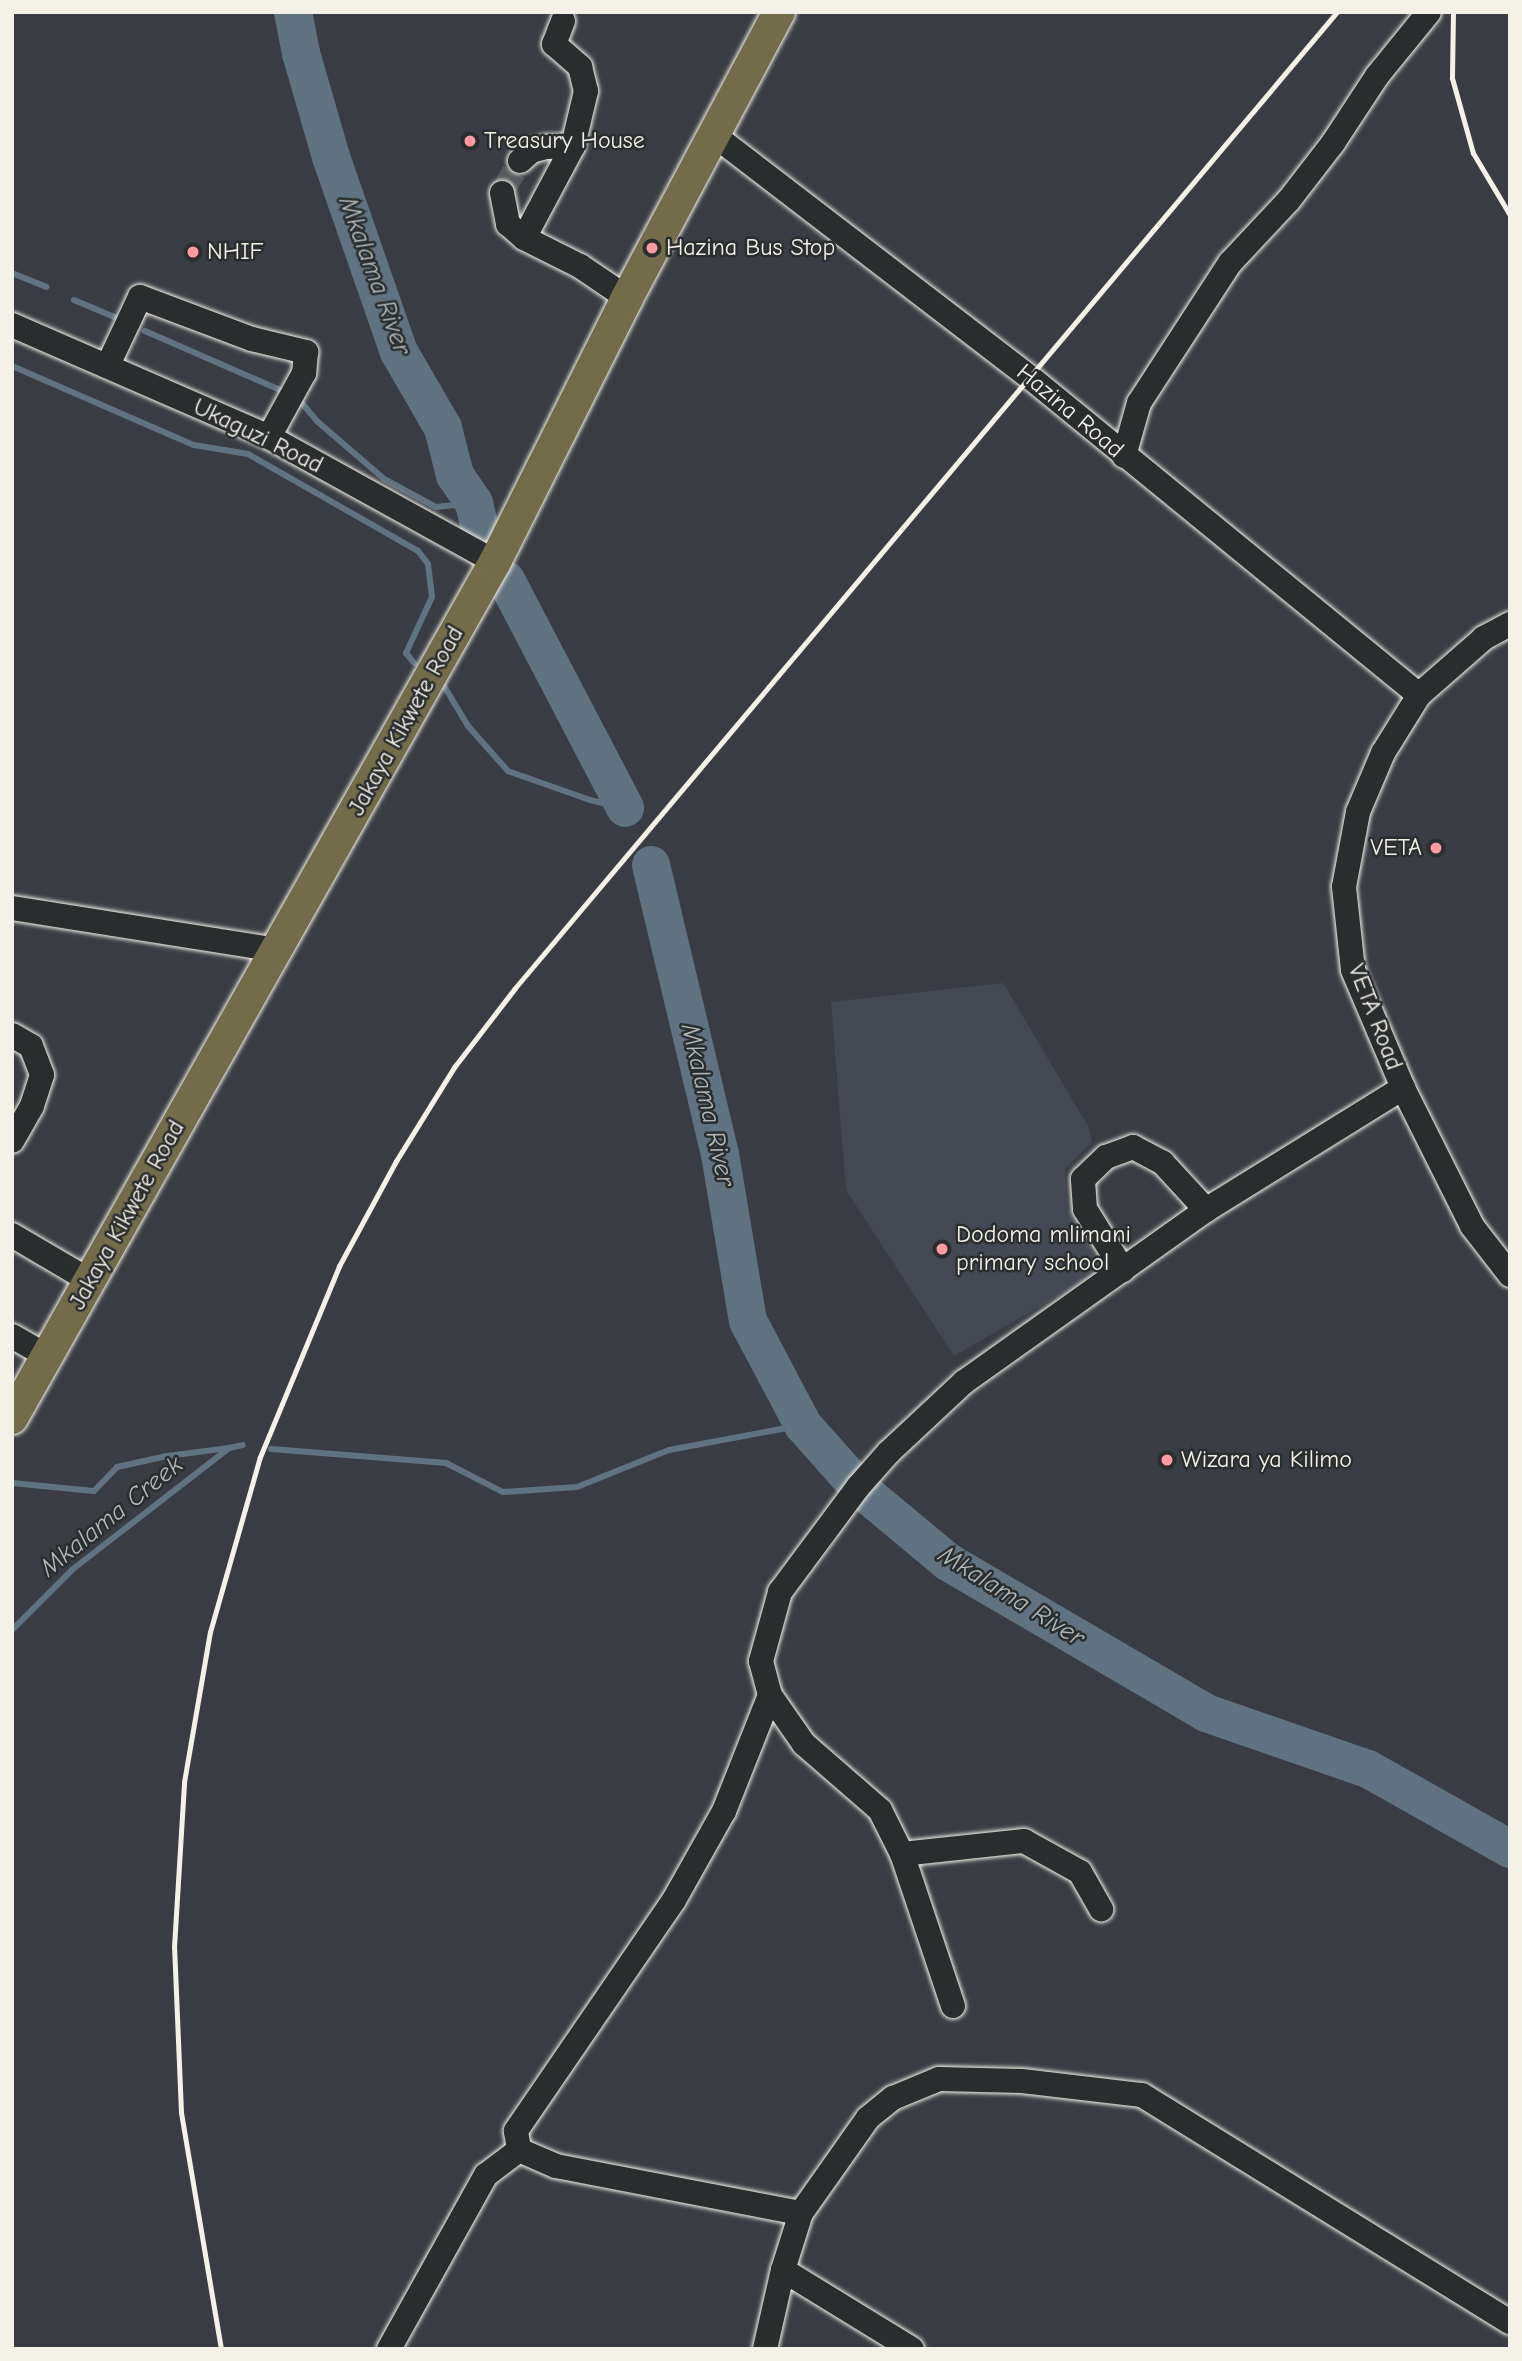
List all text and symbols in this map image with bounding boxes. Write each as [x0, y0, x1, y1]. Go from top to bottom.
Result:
place label: Treasury House [484, 127, 645, 155]
marker: Treasury House [462, 133, 478, 149]
water label: Mkalama River [331, 193, 417, 359]
place label: Hazina Bus Stop [666, 234, 835, 262]
place label: NHIF [207, 238, 263, 266]
marker: Hazina Bus Stop [644, 240, 660, 256]
marker: NHIF [185, 244, 201, 260]
street label: Hazina Road [1011, 358, 1129, 464]
street label: Ukaguzi Road [188, 392, 328, 480]
street label: Jakaya Kikwete Road [342, 621, 470, 821]
place label: VETA [1370, 834, 1422, 862]
marker: VETA [1428, 840, 1444, 856]
street label: VETA Road [1342, 960, 1408, 1074]
water label: Mkalama River [673, 1021, 741, 1189]
street label: Jakaya Kikwete Road [63, 1115, 191, 1315]
place label: Dodoma mlimani primary school [956, 1221, 1131, 1277]
marker: Dodoma mlimani primary school [934, 1241, 950, 1257]
place label: Wizara ya Kilimo [1181, 1446, 1352, 1474]
water label: Mkalama Creek [34, 1450, 190, 1584]
marker: Wizara ya Kilimo [1159, 1452, 1175, 1468]
water label: Mkalama River [932, 1540, 1090, 1654]

